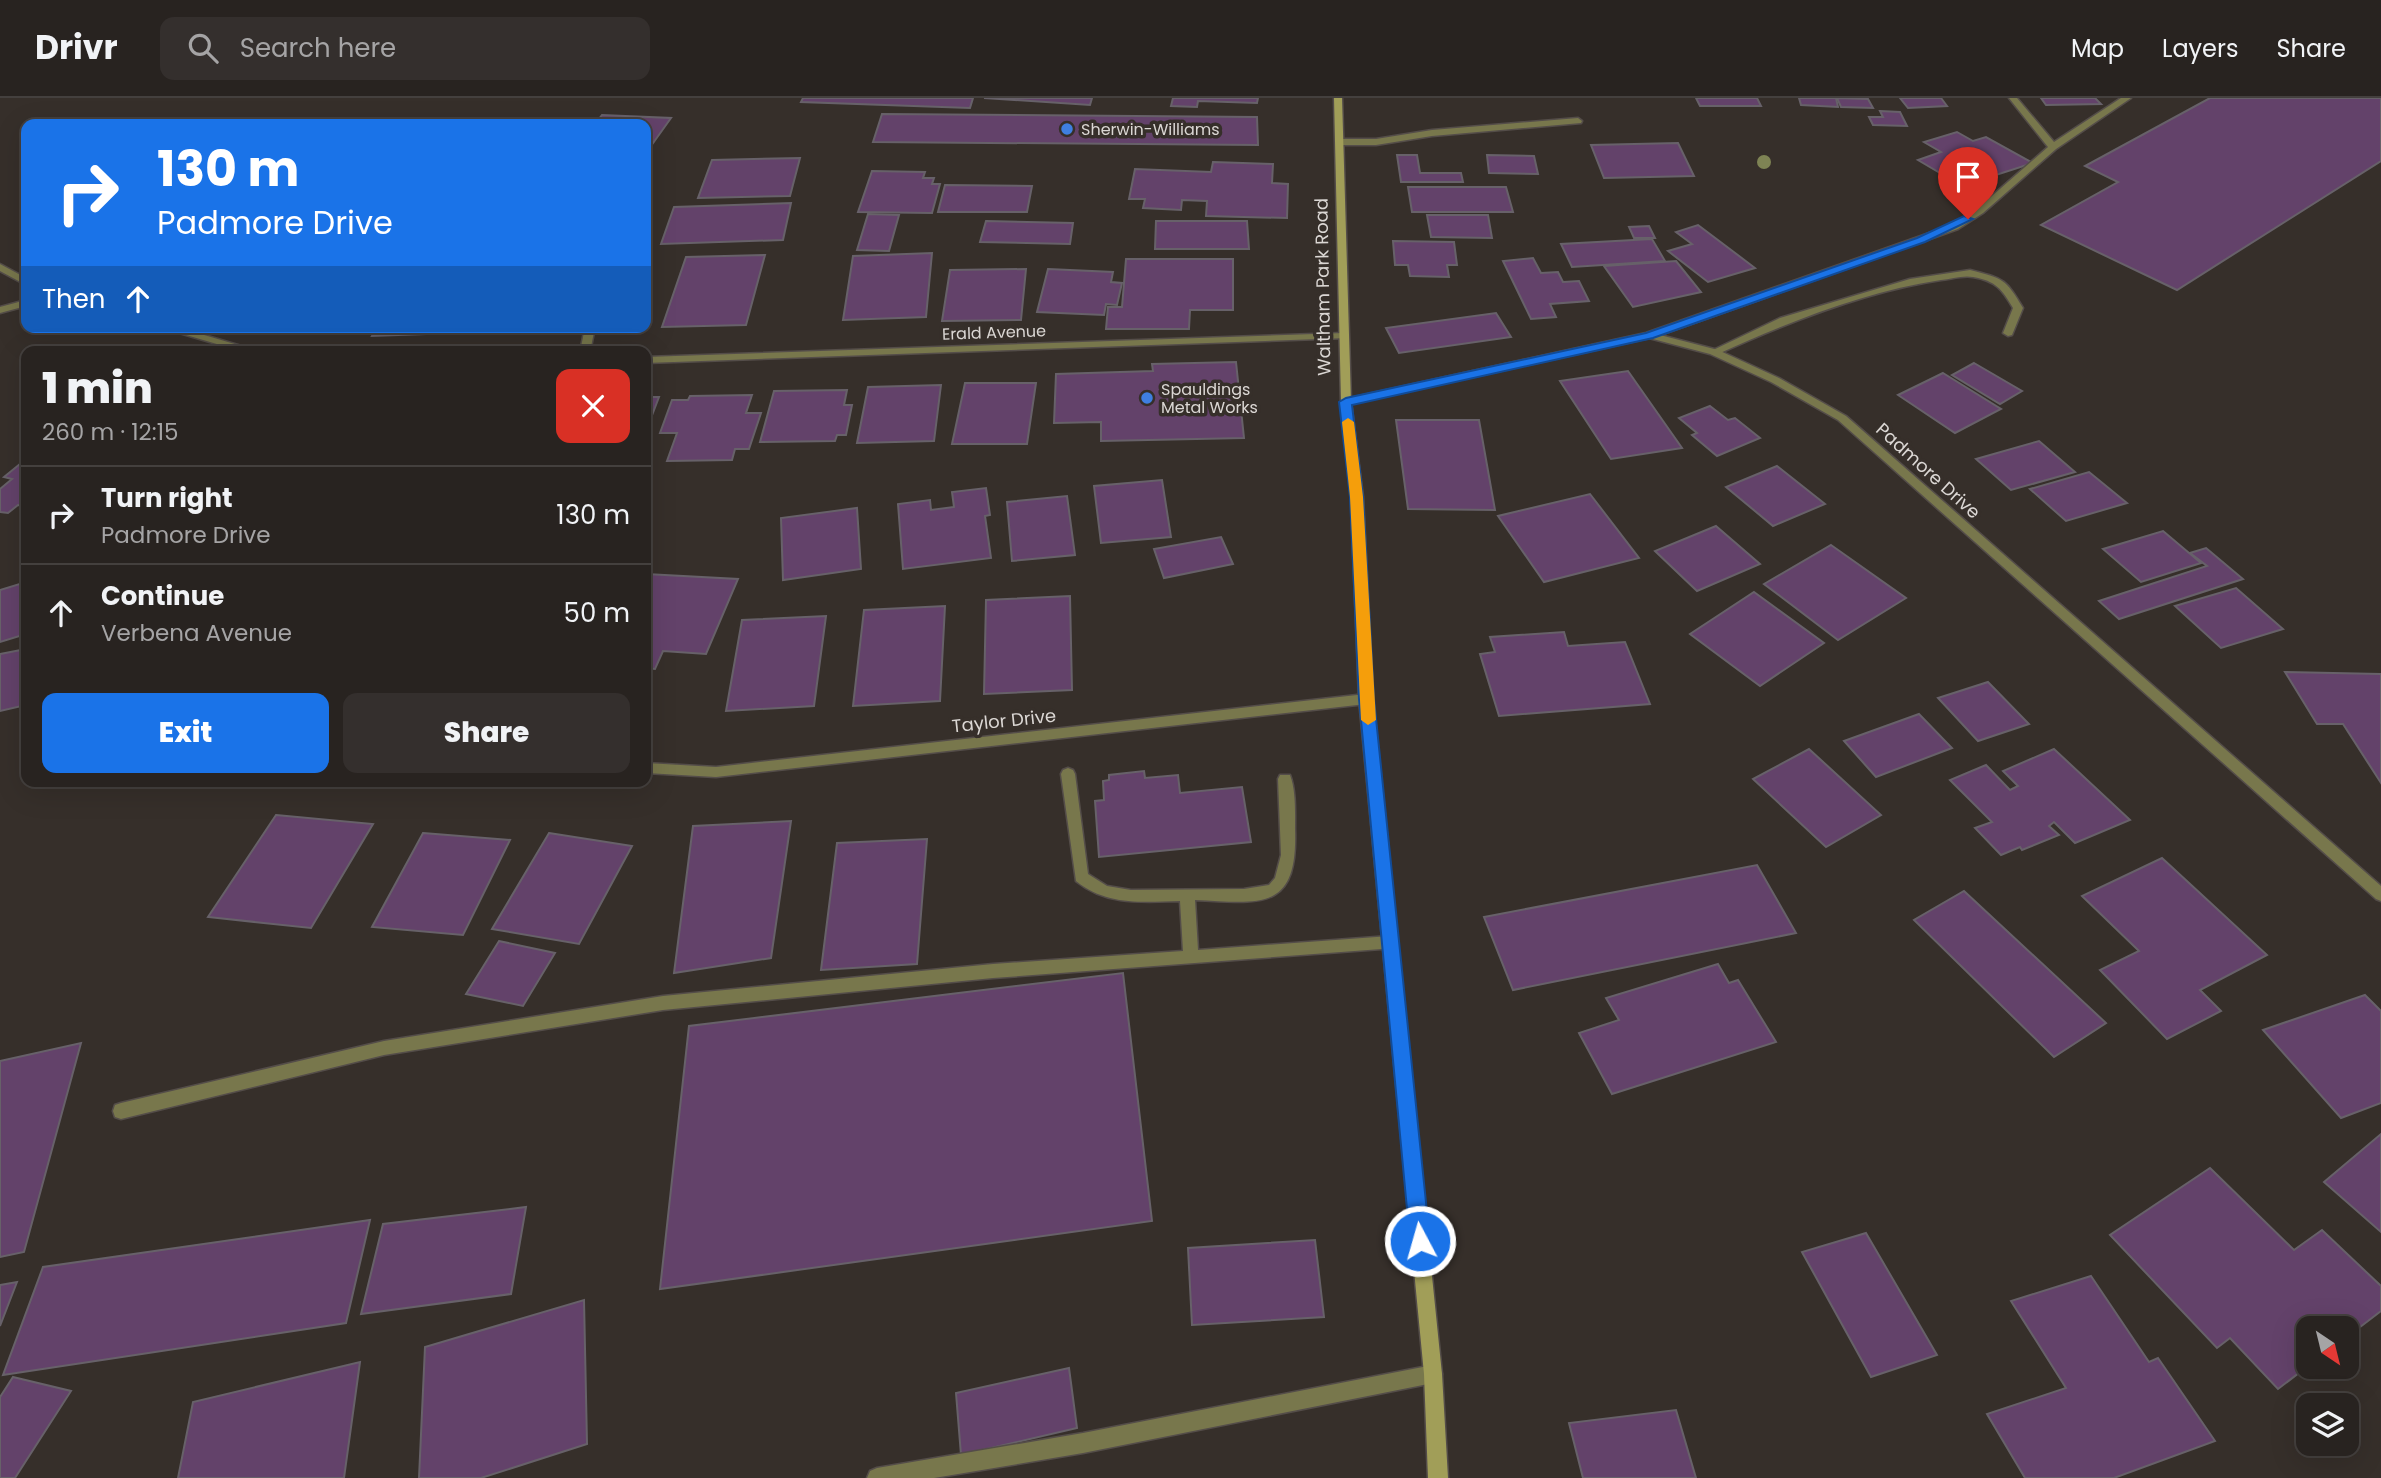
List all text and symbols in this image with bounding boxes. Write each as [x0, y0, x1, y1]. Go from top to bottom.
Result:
search box [160, 17, 650, 80]
text: Drivr [35, 24, 118, 71]
icon: search [184, 29, 222, 67]
text: Search here [240, 30, 396, 66]
text: Map [2071, 32, 2124, 65]
text: Layers [2162, 32, 2238, 65]
text: Share [2276, 32, 2346, 65]
place label: Sherwin-Williams [1081, 118, 1220, 141]
marker: Sherwin-Williams [1059, 121, 1075, 137]
text: 130 m [157, 135, 299, 203]
icon: right [42, 147, 133, 238]
pin [1938, 147, 1998, 219]
icon: arrive [1949, 158, 1987, 196]
street label: Waltham Park Road [1308, 198, 1337, 376]
text: Padmore Drive [157, 200, 393, 245]
icon: ahead [119, 280, 157, 318]
text: Then [42, 281, 105, 317]
street label: Erald Avenue [942, 319, 1047, 346]
text: 1 min [42, 359, 153, 418]
button: close [556, 369, 630, 443]
place label: Spauldings Metal Works [1161, 378, 1258, 419]
marker: Spauldings Metal Works [1139, 390, 1155, 406]
text: 260 m · 12:15 [42, 416, 179, 448]
street label: Padmore Drive [1871, 417, 1986, 524]
text: Turn right [101, 480, 233, 516]
icon: right [42, 496, 80, 534]
text: 130 m [556, 497, 630, 533]
text: Padmore Drive [101, 519, 270, 551]
text: Continue [101, 578, 224, 614]
icon: ahead [42, 594, 80, 632]
text: 50 m [564, 595, 630, 631]
text: Verbena Avenue [101, 617, 292, 649]
button: Exit [42, 693, 329, 773]
button: Share [343, 693, 630, 773]
street label: Taylor Drive [951, 703, 1057, 738]
position arrow [1383, 1204, 1457, 1278]
north arrow [2296, 1316, 2359, 1379]
map controls [2296, 1316, 2359, 1456]
button: layers [2296, 1393, 2359, 1456]

